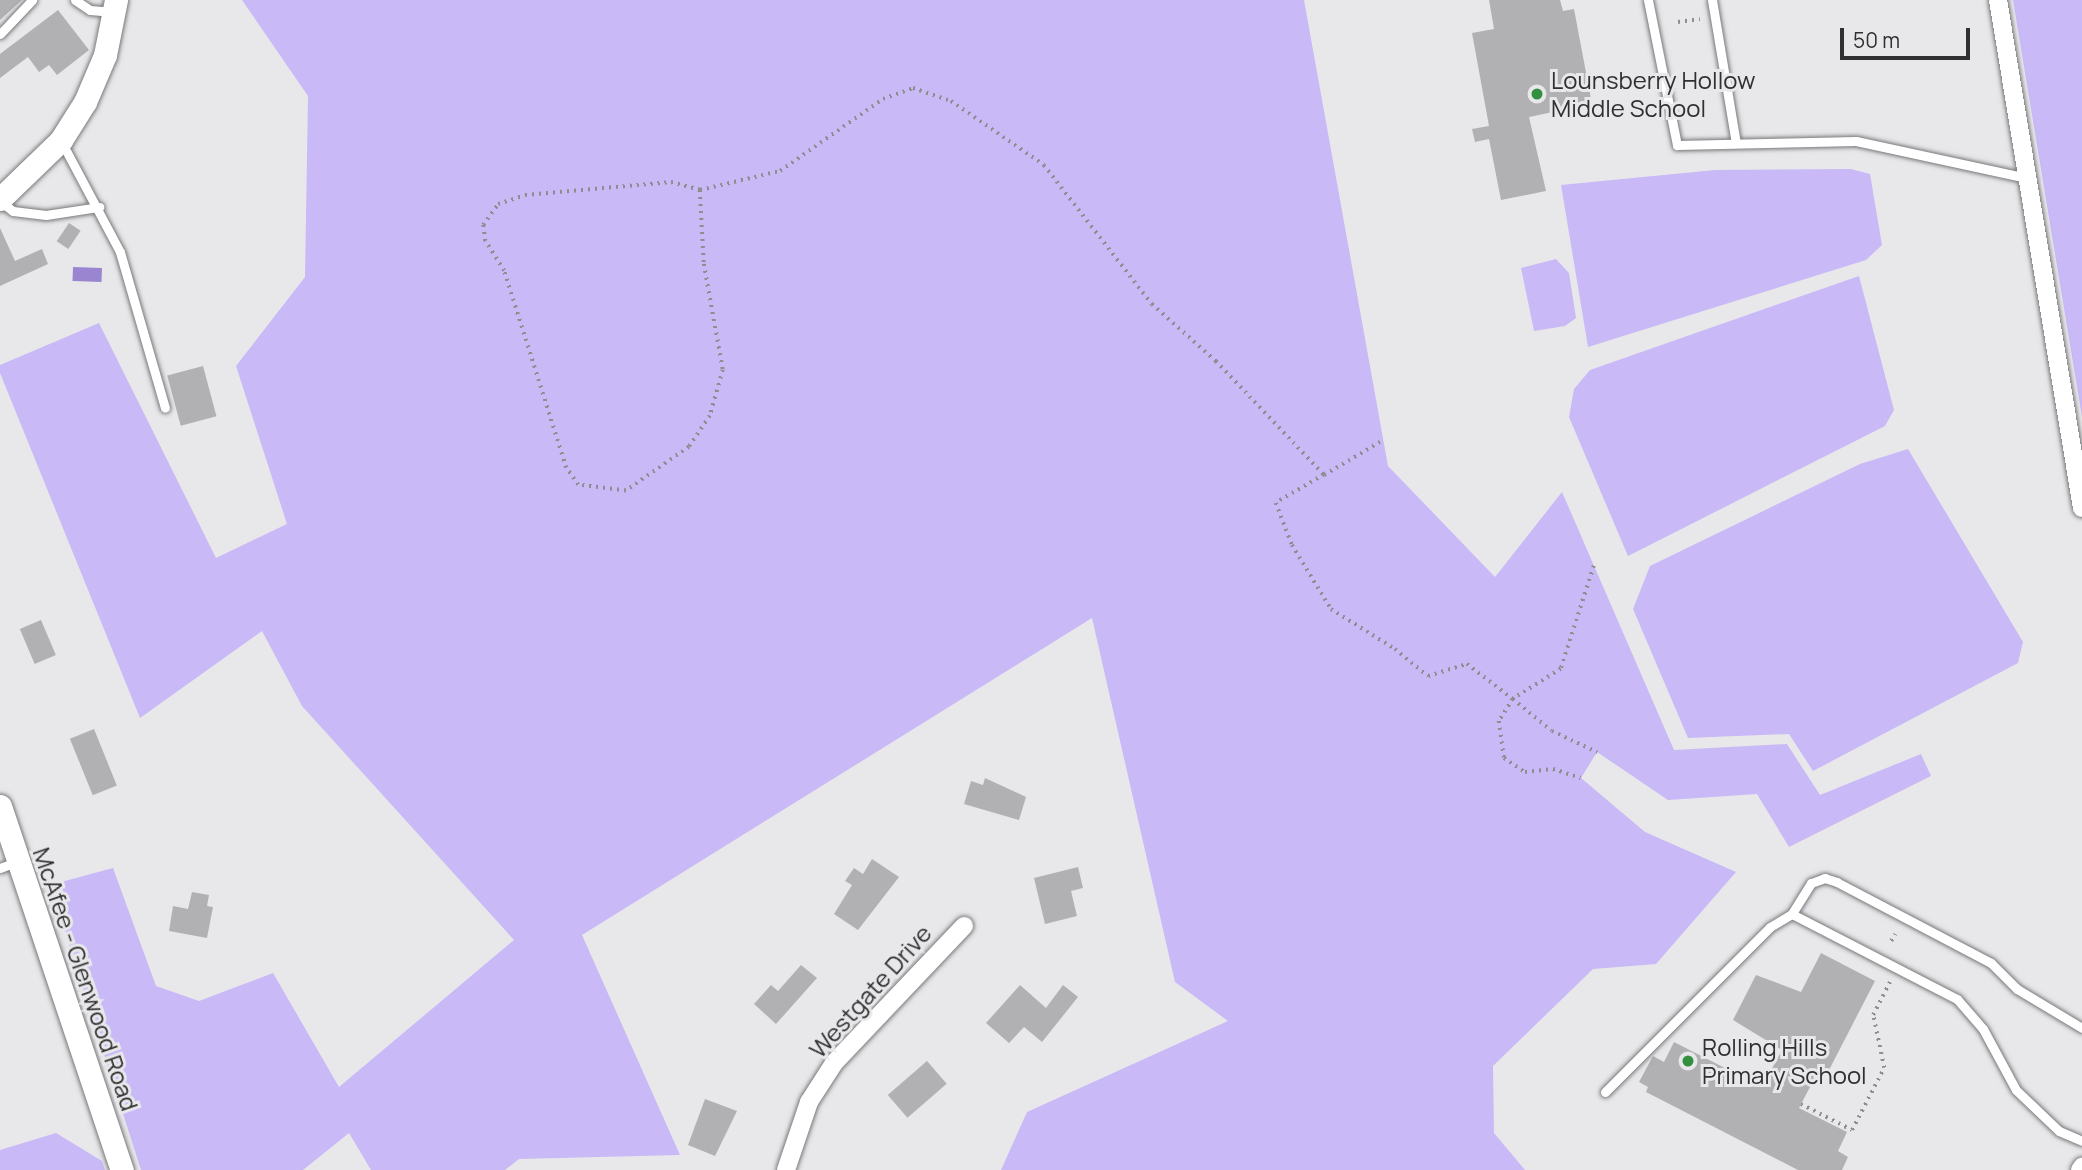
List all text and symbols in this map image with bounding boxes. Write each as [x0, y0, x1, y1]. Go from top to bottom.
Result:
scale bar [1844, 14, 1974, 58]
text: 50 m [1853, 26, 1900, 54]
place label: Lounsberry Hollow Middle School [1551, 66, 1755, 122]
marker: Lounsberry Hollow Middle School [1529, 86, 1545, 102]
street label: McAfee - Glenwood Road [27, 844, 145, 1114]
street label: Westgate Drive [803, 919, 937, 1063]
place label: Rolling Hills Primary School [1702, 1033, 1867, 1089]
marker: Rolling Hills Primary School [1680, 1053, 1696, 1069]

